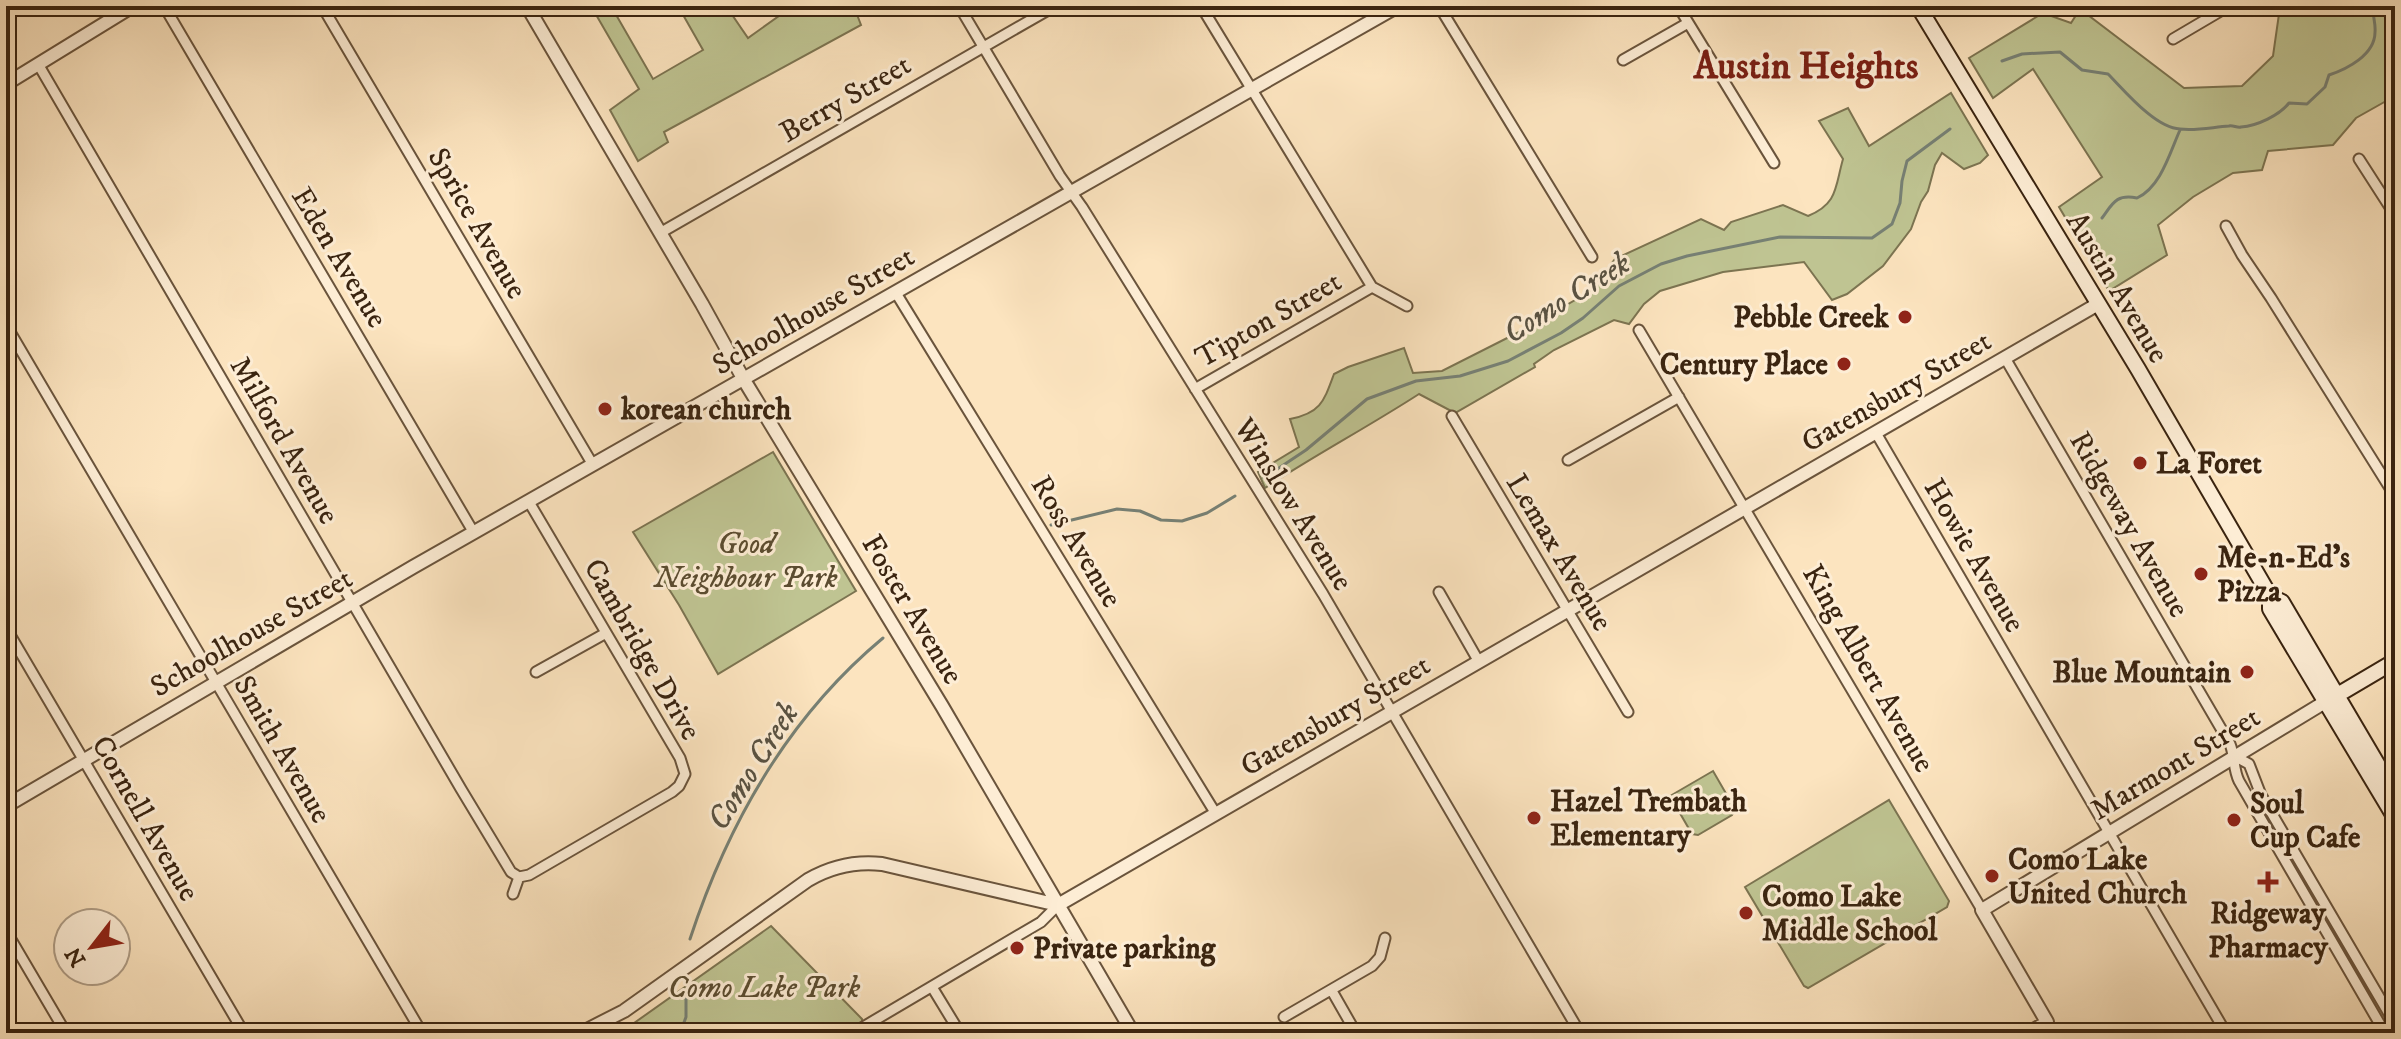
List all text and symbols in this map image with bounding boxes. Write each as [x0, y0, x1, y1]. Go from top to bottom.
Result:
district label: Austin Heights [1692, 43, 1919, 91]
street label: Berry Street [774, 47, 918, 152]
street label: Sprice Avenue [419, 142, 535, 306]
street label: Eden Avenue [282, 181, 395, 335]
street label: Austin Avenue [2057, 206, 2176, 370]
street label: Schoolhouse Street [706, 239, 921, 384]
water label: Como Creek [1496, 244, 1639, 354]
street label: Tipton Street [1189, 264, 1348, 377]
place label: Pebble Creek [1733, 300, 1890, 337]
marker: Pebble Creek [1896, 308, 1914, 326]
street label: Gatensbury Street [1795, 323, 1998, 462]
place label: Century Place [1660, 347, 1829, 384]
street label: Milford Avenue [221, 351, 346, 531]
marker: Century Place [1835, 355, 1853, 373]
place label: korean church [620, 392, 791, 429]
marker: korean church [596, 400, 614, 418]
street label: Winslow Avenue [1224, 411, 1360, 598]
street label: Ridgeway Avenue [2061, 425, 2197, 624]
place label: La Foret [2156, 446, 2262, 483]
marker: La Foret [2131, 454, 2149, 472]
street label: Lemax Avenue [1497, 467, 1620, 638]
street label: Ross Avenue [1022, 469, 1130, 614]
street label: Howie Avenue [1915, 472, 2033, 639]
park label: Good Neighbour Park [653, 526, 838, 597]
street label: Foster Avenue [853, 528, 971, 691]
place label: Me-n-Ed's Pizza [2217, 540, 2350, 611]
street label: Cambridge Drive [575, 553, 709, 747]
street label: King Albert Avenue [1793, 558, 1942, 779]
street label: Schoolhouse Street [144, 561, 359, 706]
marker: Me-n-Ed's Pizza [2192, 565, 2210, 583]
street label: Gatensbury Street [1234, 647, 1437, 786]
place label: Blue Mountain [2053, 655, 2231, 692]
marker: Blue Mountain [2238, 663, 2256, 681]
street label: Smith Avenue [225, 669, 339, 830]
water label: Como Creek [699, 695, 809, 838]
street label: Marmont Street [2084, 699, 2267, 829]
street label: Cornell Avenue [83, 730, 207, 908]
place label: Hazel Trembath Elementary [1550, 784, 1747, 855]
place label: Soul Cup Cafe [2250, 786, 2361, 857]
marker: Hazel Trembath Elementary [1525, 809, 1543, 827]
marker: Soul Cup Cafe [2225, 811, 2243, 829]
place label: Como Lake United Church [2008, 842, 2187, 913]
marker: Como Lake United Church [1983, 867, 2001, 885]
marker: Ridgeway Pharmacy [2259, 873, 2277, 891]
place label: Como Lake Middle School [1762, 879, 1938, 950]
place label: Ridgeway Pharmacy [2208, 896, 2329, 967]
marker: Como Lake Middle School [1737, 904, 1755, 922]
north arrow [52, 907, 132, 987]
place label: Private parking [1033, 931, 1217, 968]
marker: Private parking [1008, 939, 1026, 957]
text: N [60, 942, 92, 971]
park label: Como Lake Park [668, 970, 861, 1007]

